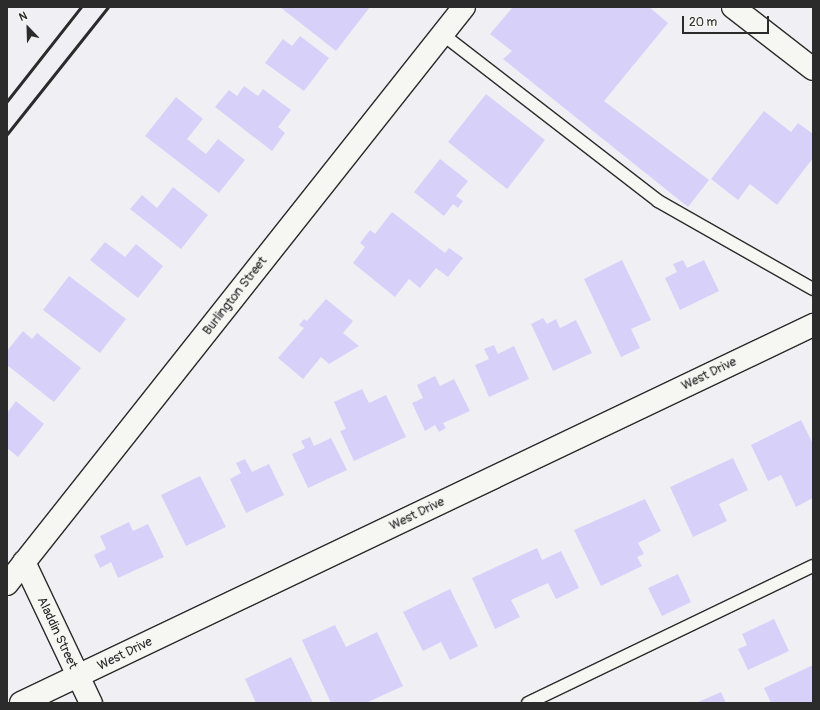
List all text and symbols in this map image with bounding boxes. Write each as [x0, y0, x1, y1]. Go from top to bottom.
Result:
north arrow [8, 8, 48, 48]
scale bar [684, 8, 771, 34]
text: N [17, 9, 29, 24]
text: 20 m [689, 15, 717, 30]
street label: Burlington Street [200, 254, 270, 338]
street label: West Drive [679, 354, 739, 394]
street label: West Drive [387, 494, 447, 534]
street label: Aladdin Street [33, 594, 81, 672]
street label: West Drive [95, 634, 155, 674]

